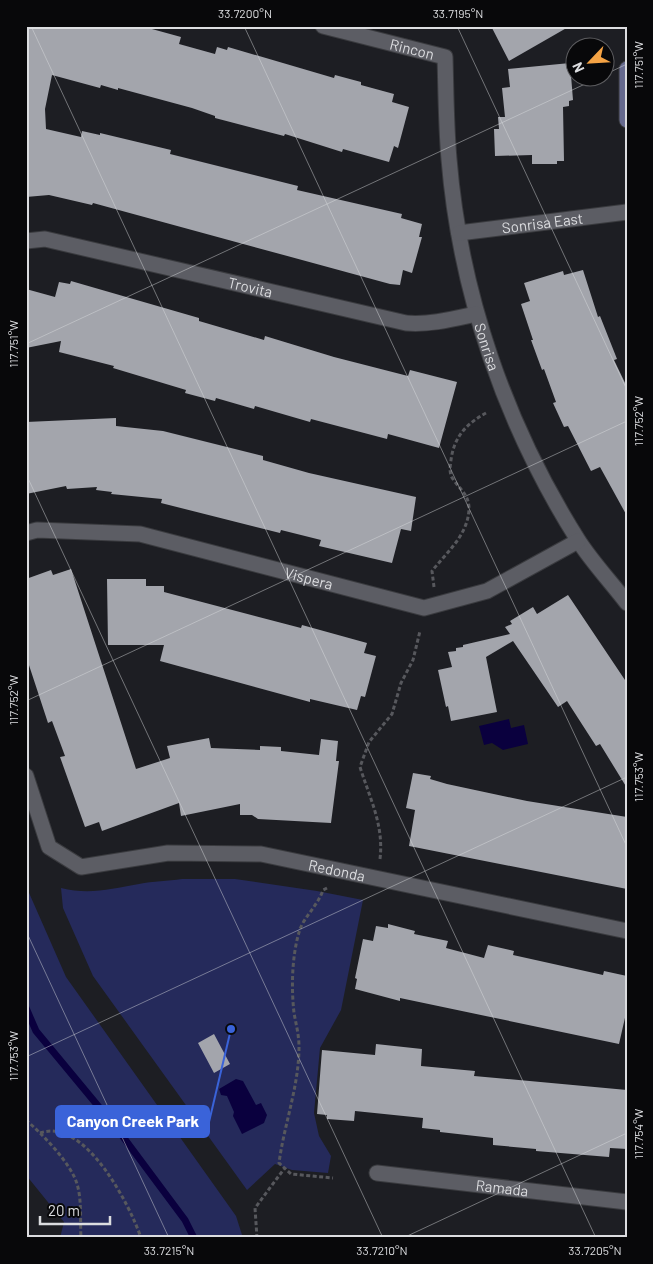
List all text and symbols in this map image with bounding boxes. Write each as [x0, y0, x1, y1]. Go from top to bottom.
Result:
text: 33.7200°N [218, 6, 272, 20]
text: 33.7195°N [433, 6, 483, 20]
street label: Rincon [388, 34, 436, 63]
north arrow [566, 38, 616, 88]
text: 117.751°W [631, 41, 645, 89]
text: N [568, 60, 587, 76]
street label: Sonrisa East [501, 209, 584, 237]
street label: Trovita [226, 273, 274, 301]
text: 117.751°W [6, 320, 20, 368]
street label: Sonrisa [471, 321, 504, 373]
text: 117.752°W [631, 395, 645, 446]
street label: Vispera [283, 563, 335, 593]
text: 117.752°W [6, 674, 20, 725]
text: 117.753°W [631, 752, 645, 802]
street label: Redonda [307, 855, 367, 885]
text: 117.753°W [6, 1031, 20, 1081]
callout: Canyon Creek Park [56, 1106, 209, 1137]
text: 117.754°W [631, 1108, 645, 1159]
text: Canyon Creek Park [67, 1111, 200, 1130]
street label: Ramada [475, 1176, 529, 1200]
scale bar [40, 1194, 110, 1226]
text: 20 m [48, 1201, 80, 1219]
text: 33.7215°N [144, 1243, 194, 1257]
text: 33.7210°N [356, 1243, 408, 1257]
text: 33.7205°N [568, 1243, 622, 1257]

